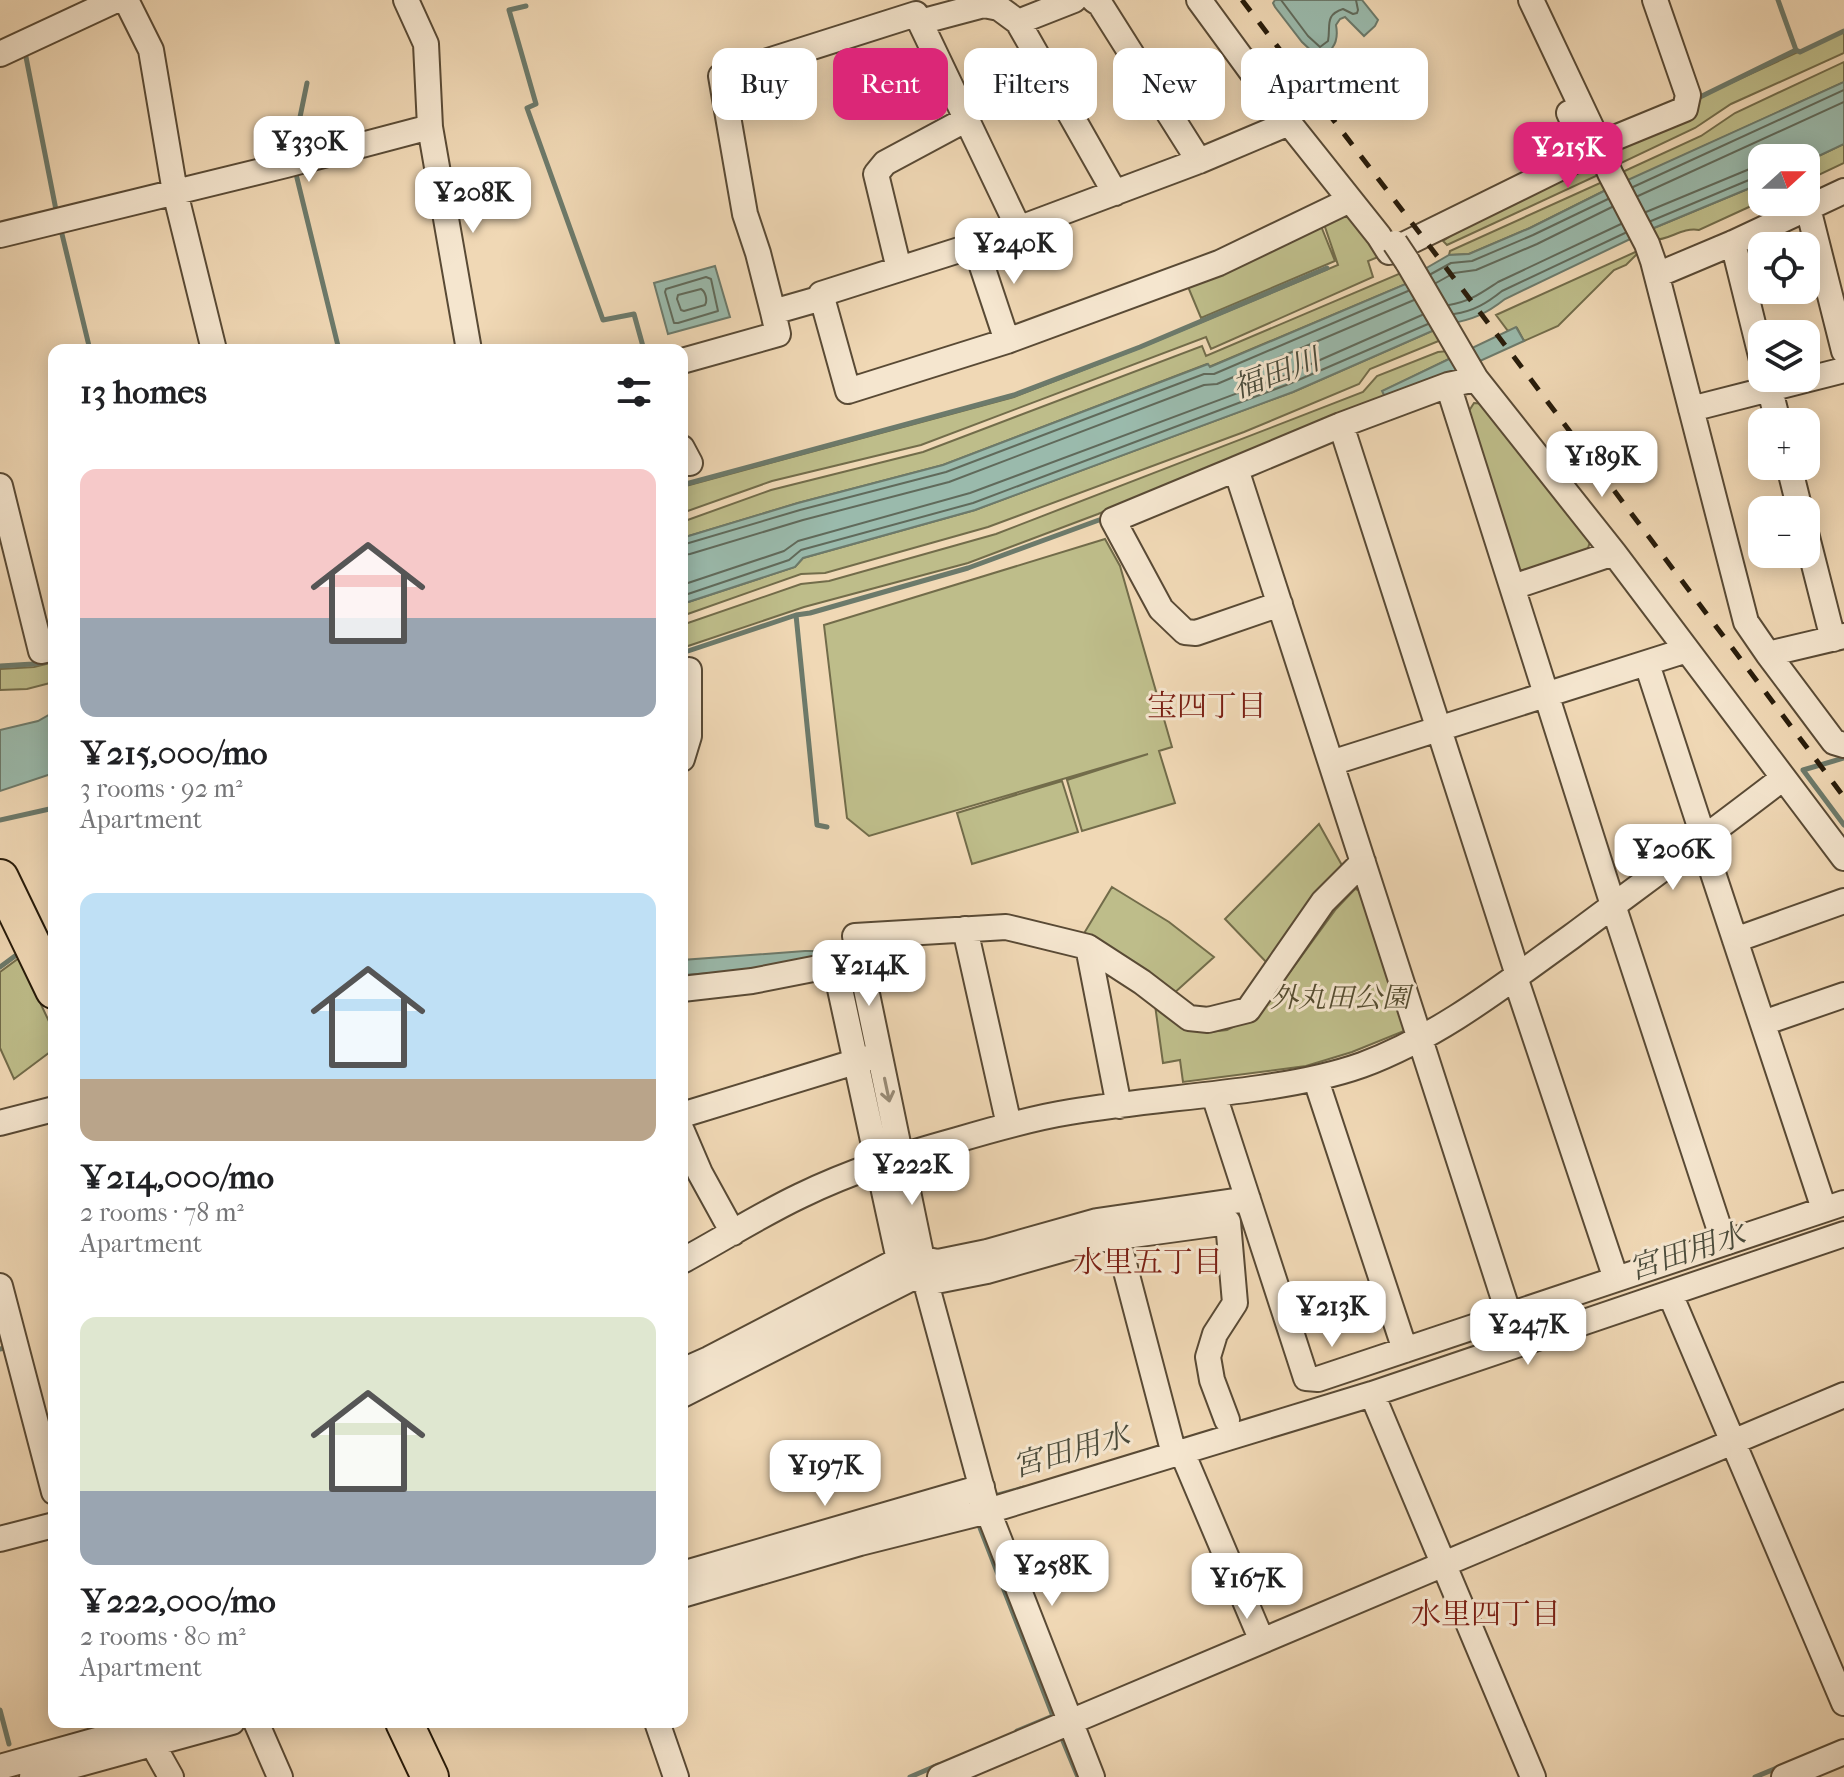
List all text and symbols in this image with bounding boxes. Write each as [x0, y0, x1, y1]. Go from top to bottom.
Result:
chip: Buy [712, 48, 817, 120]
chip: Rent [833, 48, 948, 120]
chip: Filters [964, 48, 1097, 120]
chip: New [1113, 48, 1225, 120]
chip: Apartment [1241, 48, 1428, 120]
pin: ¥330K [253, 116, 365, 184]
pin: ¥215K [1512, 122, 1624, 190]
text: ¥330K [272, 126, 346, 157]
text: ¥215K [1532, 132, 1604, 163]
north arrow [1748, 144, 1820, 216]
map controls [1748, 144, 1820, 568]
pin: ¥208K [417, 167, 529, 235]
text: ¥208K [433, 177, 513, 208]
pin: ¥240K [958, 218, 1070, 286]
text: ¥240K [973, 228, 1055, 259]
button: locate [1748, 232, 1820, 304]
button: layers [1748, 320, 1820, 392]
water label: 福田川 [1228, 341, 1327, 406]
icon: filters [612, 370, 656, 414]
text: 13 homes [80, 372, 207, 412]
button: + [1748, 408, 1820, 480]
pin: ¥189K [1546, 431, 1658, 499]
text: ¥189K [1564, 441, 1640, 472]
button: − [1748, 496, 1820, 568]
icon: home [296, 521, 440, 665]
district label: 宝四丁目 [1147, 689, 1267, 724]
text: ¥215,000/mo [80, 733, 268, 773]
text: 3 rooms · 92 m² [80, 773, 243, 804]
text: Apartment [80, 804, 202, 835]
pin: ¥206K [1617, 824, 1729, 892]
text: ¥206K [1633, 834, 1713, 865]
pin: ¥214K [813, 940, 925, 1008]
icon: home [296, 945, 440, 1089]
text: ¥214K [830, 950, 908, 981]
park label: 外丸田公園 [1270, 981, 1414, 1014]
one-way arrow [880, 1077, 895, 1103]
pin: ¥222K [856, 1139, 968, 1207]
text: ¥222K [872, 1149, 952, 1180]
text: ¥214,000/mo [80, 1157, 274, 1197]
text: 2 rooms · 78 m² [80, 1197, 244, 1228]
water label: 宮田用水 [1625, 1216, 1752, 1287]
text: Apartment [80, 1228, 202, 1259]
district label: 水里五丁目 [1073, 1245, 1223, 1280]
pin: ¥213K [1276, 1281, 1388, 1349]
text: ¥213K [1296, 1291, 1368, 1322]
pin: ¥247K [1472, 1299, 1584, 1367]
text: ¥247K [1488, 1309, 1568, 1340]
icon: home [296, 1369, 440, 1513]
water label: 宮田用水 [1009, 1417, 1136, 1484]
pin: ¥197K [769, 1440, 881, 1508]
text: ¥197K [788, 1450, 862, 1481]
pin: ¥258K [996, 1540, 1108, 1608]
text: ¥258K [1014, 1550, 1090, 1581]
pin: ¥167K [1191, 1553, 1303, 1621]
text: ¥167K [1210, 1563, 1284, 1594]
text: ¥222,000/mo [80, 1581, 276, 1621]
district label: 水里四丁目 [1411, 1597, 1561, 1632]
text: 2 rooms · 80 m² [80, 1621, 246, 1652]
text: Apartment [80, 1652, 202, 1683]

